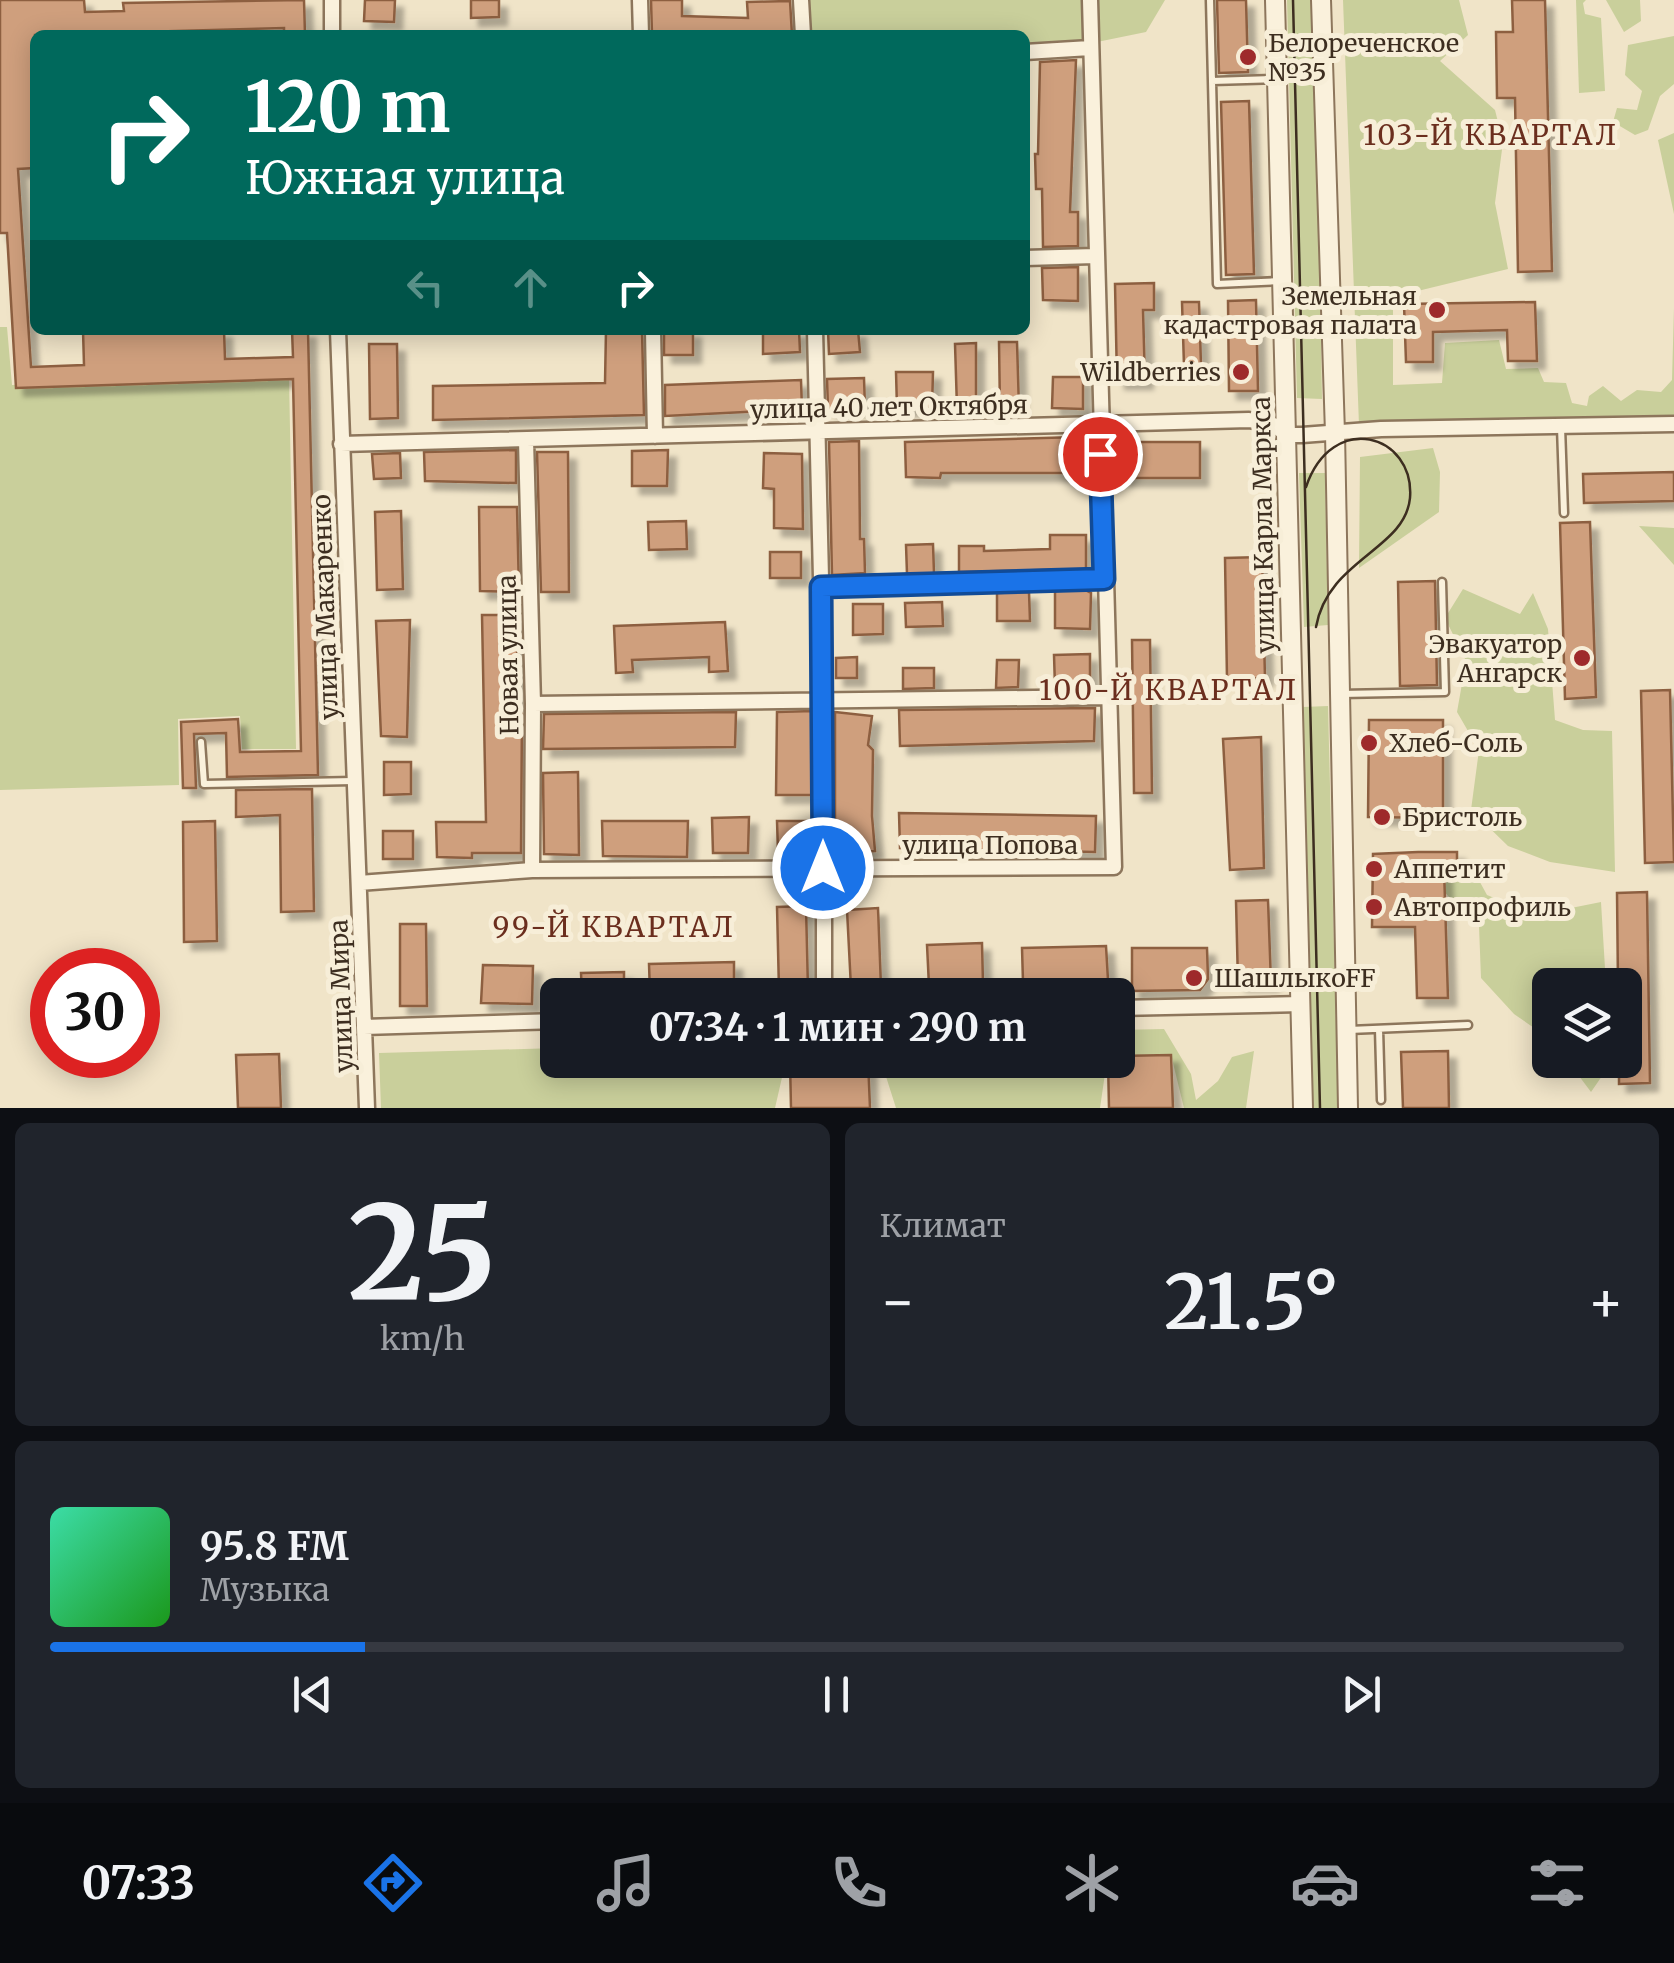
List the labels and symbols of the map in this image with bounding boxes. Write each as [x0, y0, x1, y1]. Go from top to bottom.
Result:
place label: Белореченское №35 [1268, 27, 1459, 88]
marker: Белореченское №35 [1237, 46, 1259, 68]
district label: 103-Й КВАРТАЛ [1363, 117, 1619, 153]
place label: Земельная кадастровая палата [1164, 280, 1417, 341]
marker: Земельная кадастровая палата [1426, 299, 1448, 321]
place label: Wildberries [1080, 356, 1221, 388]
marker: Wildberries [1230, 361, 1252, 383]
street label: улица 40 лет Октября [750, 389, 1028, 425]
street label: улица Карла Маркса [1245, 396, 1281, 654]
pin [1058, 412, 1143, 497]
street label: улица Макаренко [305, 494, 345, 720]
street label: Новая улица [491, 575, 525, 735]
place label: Эвакуатор Ангарск [1429, 628, 1562, 689]
marker: Эвакуатор Ангарск [1571, 647, 1593, 669]
district label: 100-Й КВАРТАЛ [1039, 672, 1299, 708]
place label: Хлеб-Соль [1389, 727, 1523, 759]
marker: Хлеб-Соль [1358, 732, 1380, 754]
place label: Бристоль [1402, 801, 1522, 833]
marker: Бристоль [1371, 806, 1393, 828]
position arrow [771, 816, 875, 920]
street label: улица Попова [902, 829, 1078, 861]
place label: Аппетит [1393, 853, 1506, 885]
marker: Аппетит [1363, 858, 1385, 880]
place label: Автопрофиль [1393, 891, 1571, 923]
marker: Автопрофиль [1363, 896, 1385, 918]
district label: 99-Й КВАРТАЛ [493, 909, 735, 945]
street label: улица Мира [322, 919, 360, 1073]
speed limit sign: 30 [30, 948, 160, 1078]
place label: ШашлыкoFF [1214, 962, 1376, 994]
marker: ШашлыкoFF [1183, 967, 1205, 989]

